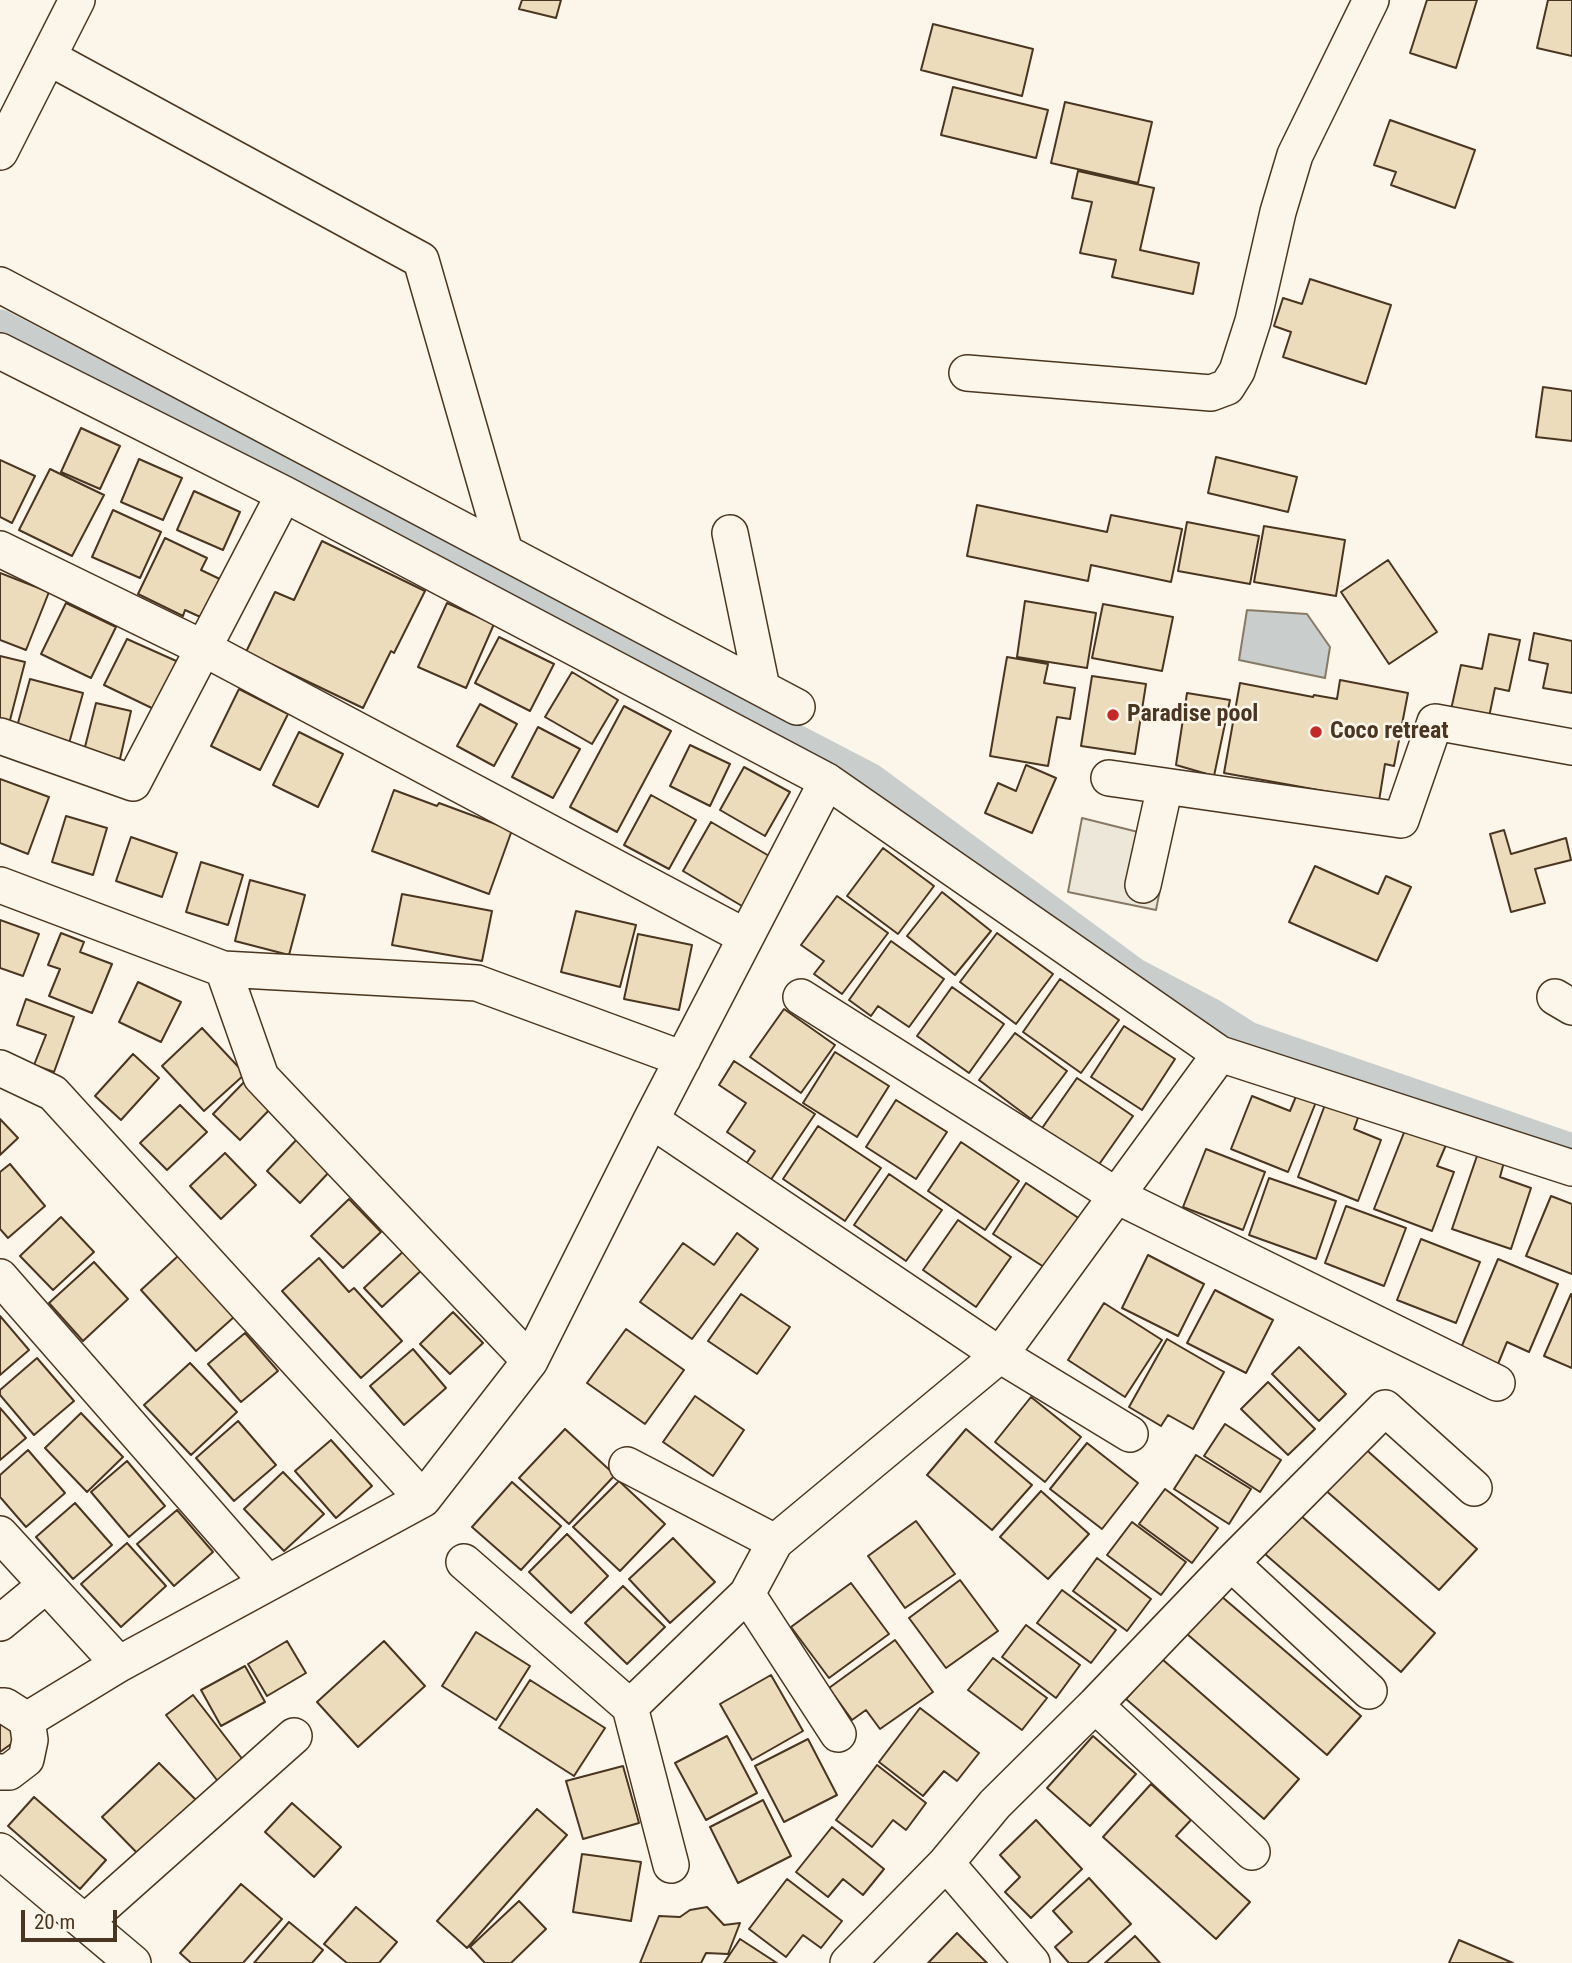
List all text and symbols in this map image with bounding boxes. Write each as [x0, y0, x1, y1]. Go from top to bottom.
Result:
place label: Paradise pool [1127, 701, 1258, 729]
marker: Paradise pool [1105, 707, 1121, 723]
place label: Coco retreat [1330, 718, 1449, 746]
marker: Coco retreat [1308, 724, 1324, 740]
scale bar [24, 1896, 121, 1940]
text: 20 m [34, 1910, 75, 1934]

